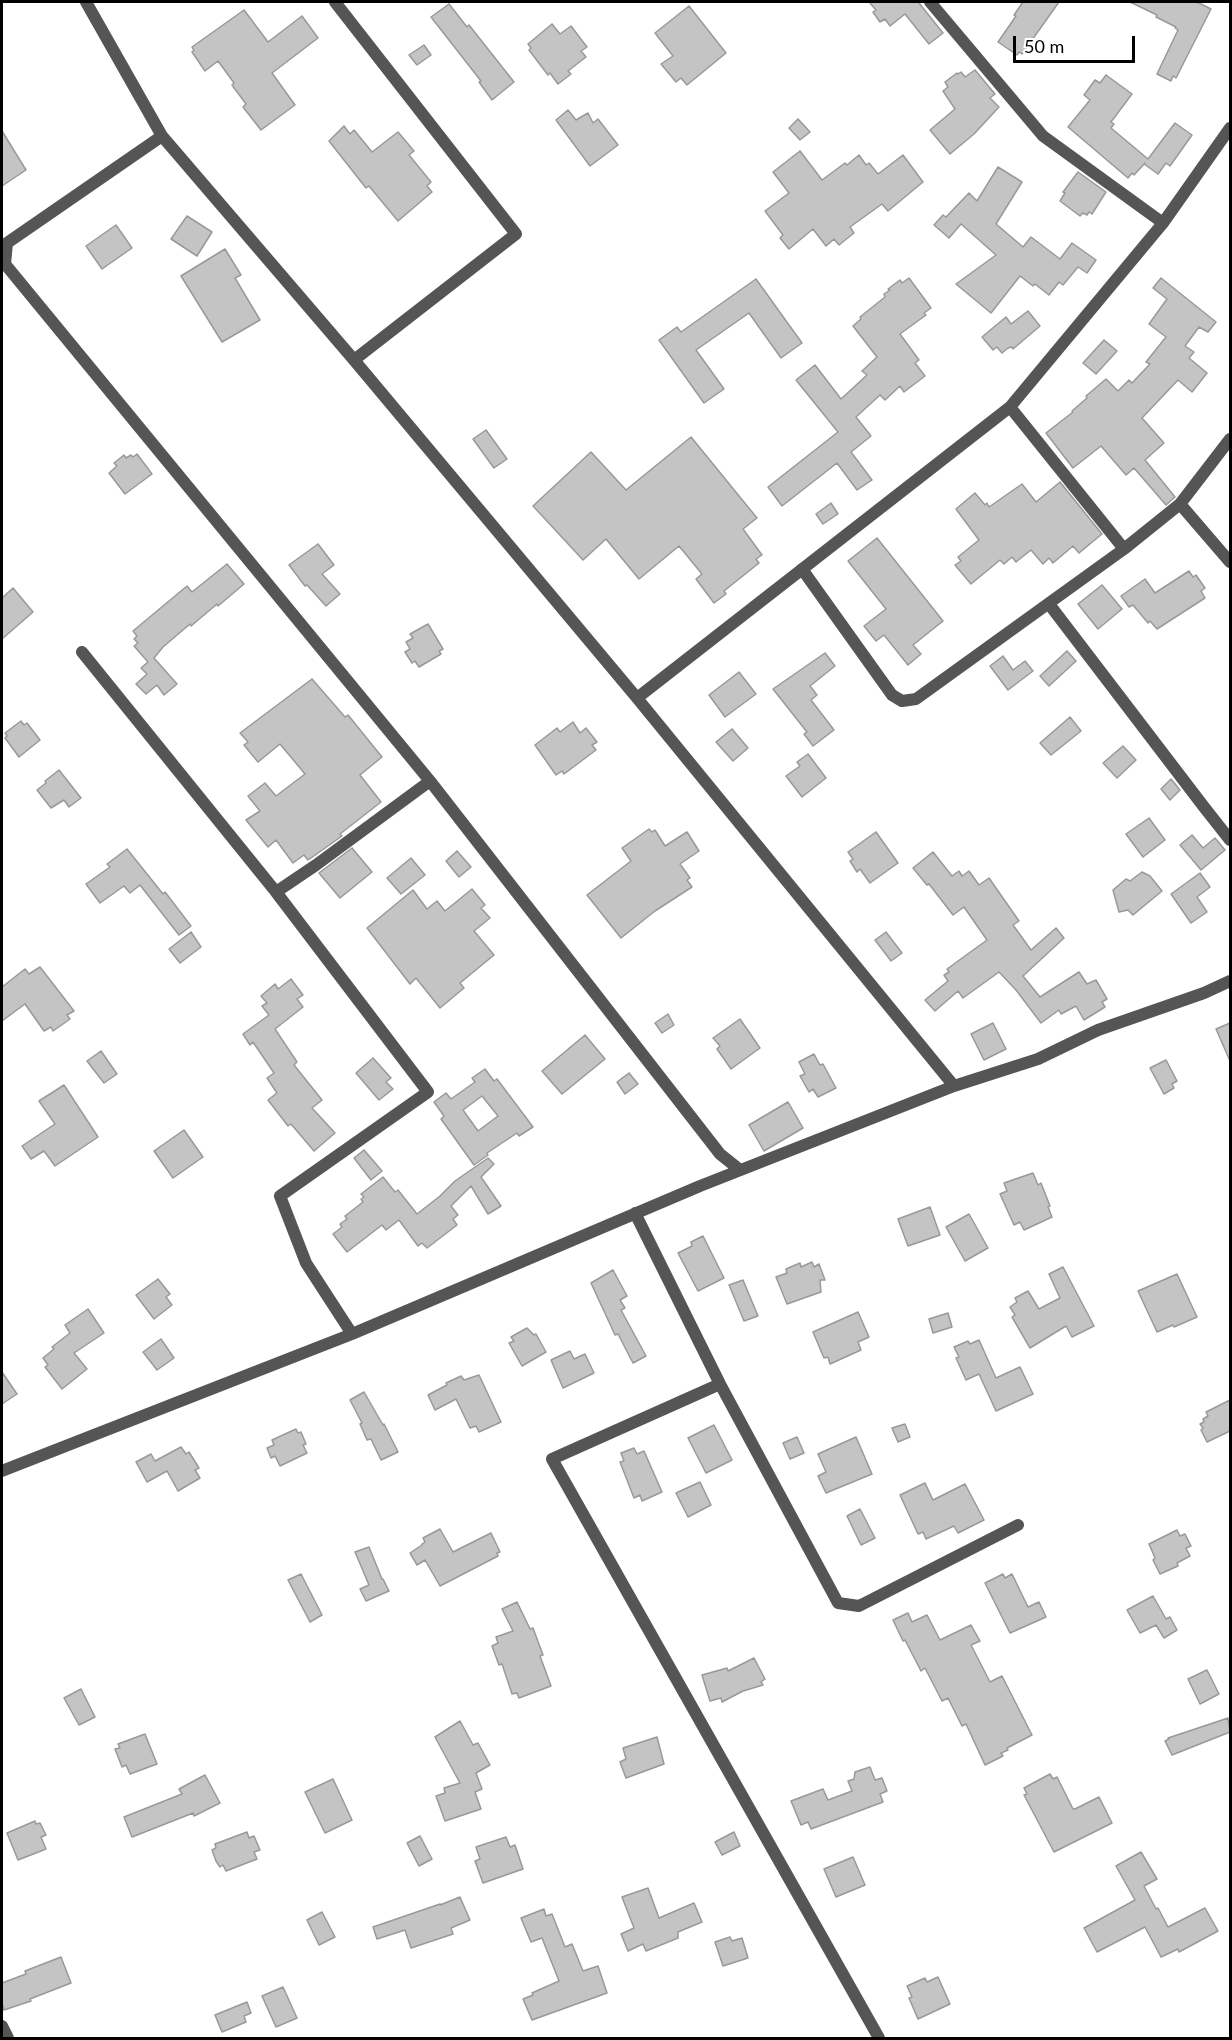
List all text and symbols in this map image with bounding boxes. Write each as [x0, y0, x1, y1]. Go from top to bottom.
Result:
scale bar [1016, 24, 1138, 62]
text: 50 m [1024, 35, 1064, 57]

